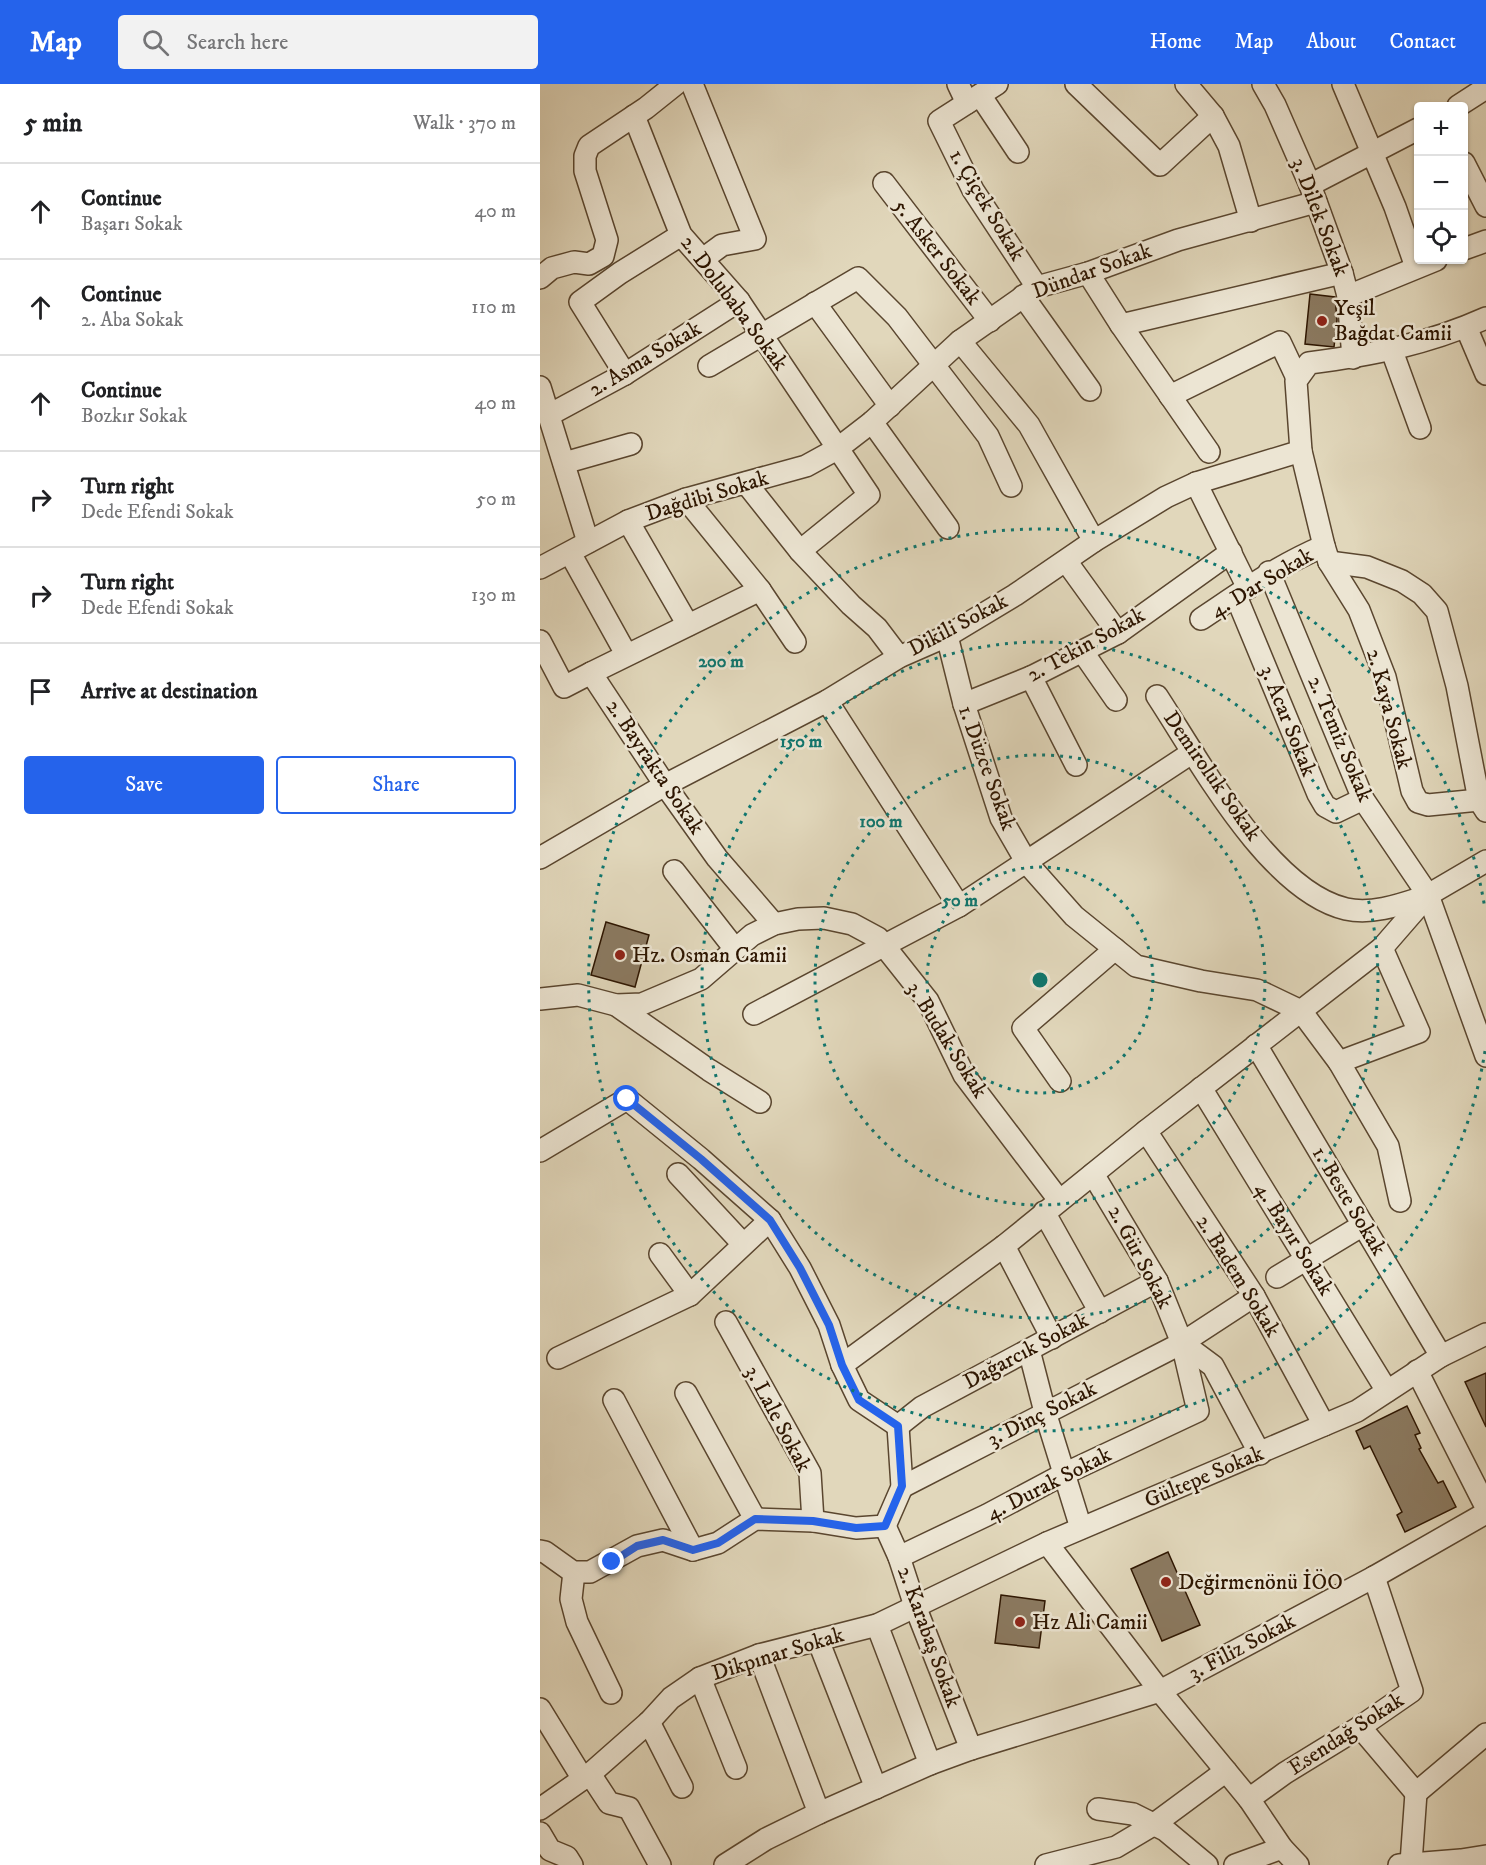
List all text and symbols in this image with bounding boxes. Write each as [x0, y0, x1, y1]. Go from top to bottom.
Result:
search box [118, 15, 538, 69]
text: Map [30, 25, 82, 60]
icon: search [139, 26, 172, 59]
text: Search here [187, 29, 288, 56]
text: Home [1150, 29, 1202, 55]
text: Map [1235, 29, 1273, 55]
text: About [1306, 29, 1357, 55]
text: Contact [1390, 29, 1456, 55]
map controls [1414, 102, 1468, 264]
button: + [1414, 102, 1468, 156]
text: 5 min [24, 107, 82, 140]
text: Walk · 370 m [413, 111, 516, 136]
street label: 1. Çiçek Sokak [943, 144, 1031, 266]
street label: 3. Dilek Sokak [1285, 154, 1355, 280]
button: − [1414, 156, 1468, 210]
text: Continue [81, 185, 162, 212]
street label: 5. Asker Sokak [887, 193, 987, 311]
icon: ahead [24, 195, 57, 228]
text: 40 m [474, 199, 516, 224]
button: locate [1414, 210, 1468, 264]
text: Başarı Sokak [81, 212, 183, 237]
street label: 2. Dolubaba Sokak [674, 230, 794, 376]
street label: Dündar Sokak [1029, 237, 1155, 305]
text: Continue [81, 281, 162, 308]
icon: ahead [24, 291, 57, 324]
text: 110 m [471, 295, 516, 320]
place label: Yeşil Bağdat Camii [1334, 295, 1452, 347]
text: 2. Aba Sokak [81, 308, 184, 333]
marker: Yeşil Bağdat Camii [1315, 314, 1329, 328]
street label: 2. Asma Sokak [584, 315, 706, 403]
text: Continue [81, 377, 162, 404]
icon: ahead [24, 387, 57, 420]
text: 40 m [474, 391, 516, 416]
text: Bozkır Sokak [81, 404, 187, 429]
street label: Dağdibi Sokak [642, 464, 772, 527]
text: Turn right [81, 473, 174, 500]
icon: right [24, 483, 57, 516]
text: 50 m [476, 487, 516, 512]
text: Dede Efendi Sokak [81, 500, 234, 525]
street label: 4. Dar Sokak [1206, 542, 1318, 624]
text: Turn right [81, 569, 174, 596]
icon: right [24, 579, 57, 612]
text: 130 m [471, 583, 516, 608]
street label: Dikili Sokak [904, 587, 1013, 662]
text: Dede Efendi Sokak [81, 596, 234, 621]
street label: 2. Tekin Sokak [1022, 601, 1150, 688]
street label: 2. Kaya Sokak [1360, 646, 1418, 772]
text: 200 m [698, 651, 744, 673]
street label: 3. Acar Sokak [1254, 662, 1322, 780]
street label: 2. Temiz Sokak [1301, 672, 1379, 806]
icon: arrive [24, 675, 57, 708]
text: Arrive at destination [81, 678, 258, 705]
street label: 2. Bayrakta Sokak [600, 694, 710, 840]
street label: 1. Düzce Sokak [952, 702, 1022, 834]
street label: Demiroluk Sokak [1157, 706, 1267, 846]
text: 150 m [780, 731, 823, 753]
button: Save [24, 756, 264, 814]
button: Share [276, 756, 516, 814]
text: 100 m [859, 811, 903, 833]
text: 50 m [941, 890, 978, 912]
place label: Hz. Osman Camii [632, 942, 787, 969]
marker: Hz. Osman Camii [613, 948, 627, 962]
centre of rings [1030, 970, 1050, 990]
street label: 3. Budak Sokak [901, 977, 993, 1103]
route start [613, 1085, 639, 1111]
street label: 1. Beste Sokak [1306, 1142, 1392, 1261]
street label: 4. Bayır Sokak [1248, 1177, 1340, 1301]
street label: 2. Gür Sokak [1101, 1201, 1179, 1313]
street label: 2. Badem Sokak [1190, 1210, 1286, 1342]
street label: Dağarcık Sokak [959, 1307, 1093, 1395]
street label: 3. Lale Sokak [739, 1361, 817, 1477]
street label: 3. Dinç Sokak [983, 1375, 1101, 1453]
street label: Gültepe Sokak [1140, 1440, 1268, 1514]
street label: 4. Durak Sokak [982, 1441, 1116, 1527]
route end [598, 1548, 624, 1574]
street label: 2. Karabaş Sokak [891, 1563, 967, 1711]
place label: Değirmenönü İÖO [1178, 1569, 1343, 1596]
marker: Değirmenönü İÖO [1159, 1575, 1173, 1589]
street label: 3. Filiz Sokak [1184, 1608, 1300, 1686]
place label: Hz Ali Camii [1032, 1609, 1148, 1636]
marker: Hz Ali Camii [1013, 1615, 1027, 1629]
street label: Dikpınar Sokak [709, 1621, 847, 1687]
street label: Esendağ Sokak [1283, 1687, 1409, 1781]

